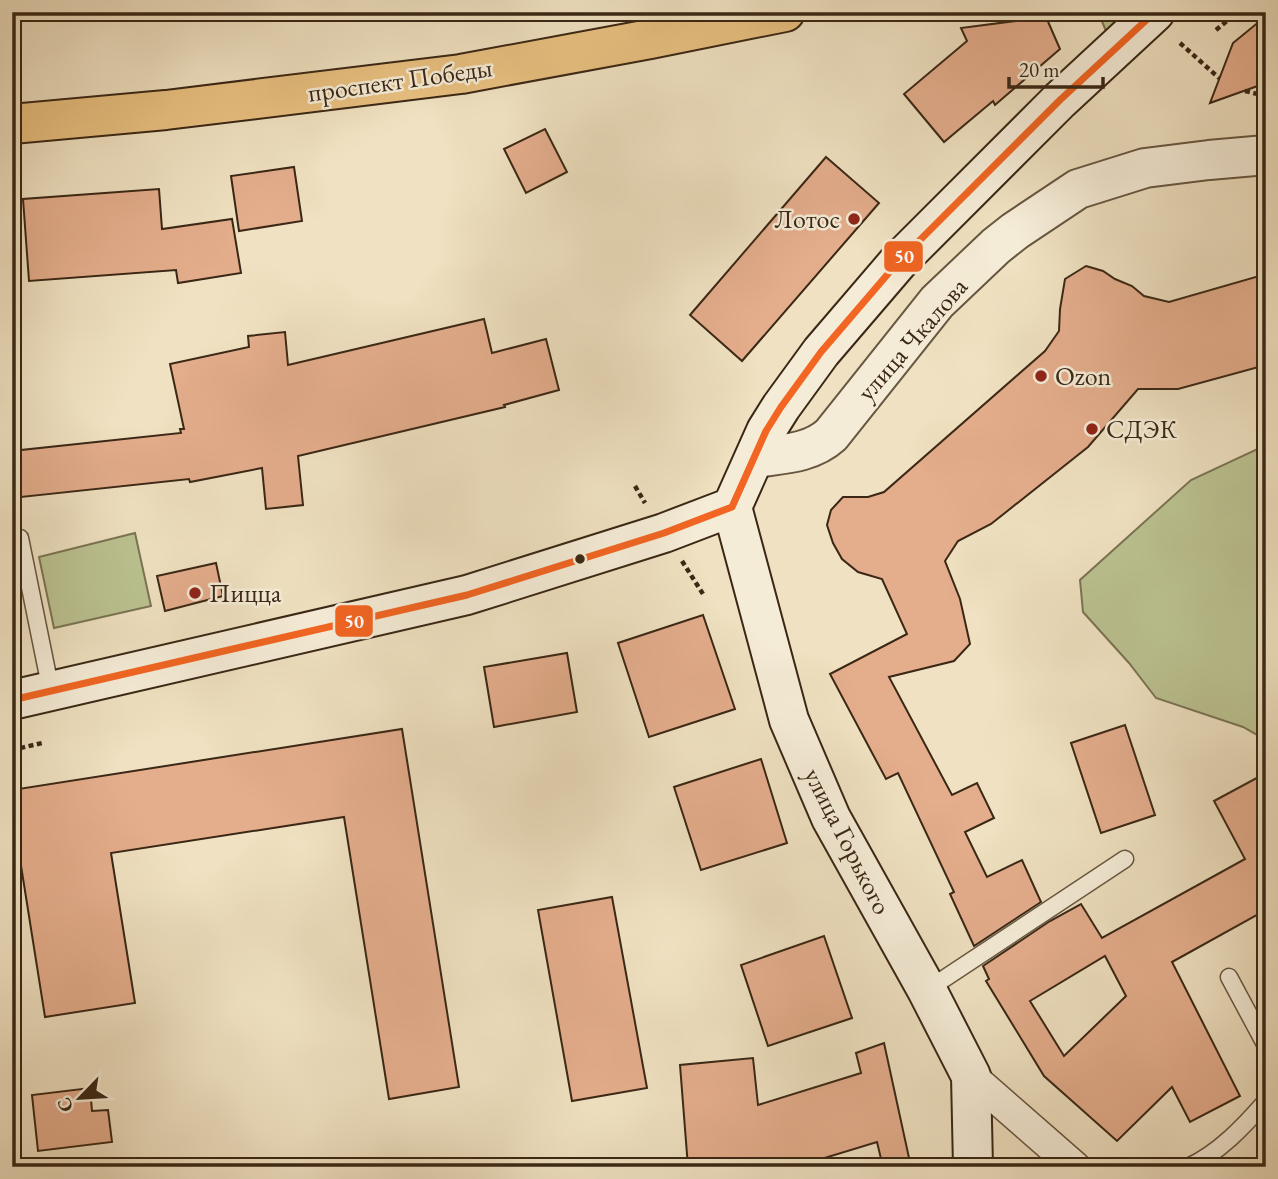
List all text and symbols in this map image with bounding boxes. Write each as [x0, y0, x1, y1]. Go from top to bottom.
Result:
scale bar [1009, 46, 1103, 90]
street label: проспект Победы [306, 50, 494, 110]
text: 20 m [1019, 56, 1060, 83]
place label: Лотос [775, 202, 840, 236]
marker: Лотос [846, 211, 862, 227]
line badge: 50 [883, 240, 924, 273]
text: 50 [894, 244, 914, 269]
street label: улица Чкалова [849, 270, 975, 408]
place label: Ozon [1055, 359, 1112, 393]
marker: Ozon [1033, 368, 1049, 384]
place label: СДЭК [1106, 412, 1178, 446]
marker: СДЭК [1084, 421, 1100, 437]
unlabelled marker [573, 552, 587, 566]
place label: Пицца [209, 576, 282, 610]
marker: Пицца [187, 585, 203, 601]
line badge: 50 [334, 604, 374, 638]
text: 50 [344, 609, 364, 634]
street label: улица Горького [796, 762, 900, 920]
north arrow [46, 1064, 116, 1134]
text: С [51, 1094, 79, 1116]

